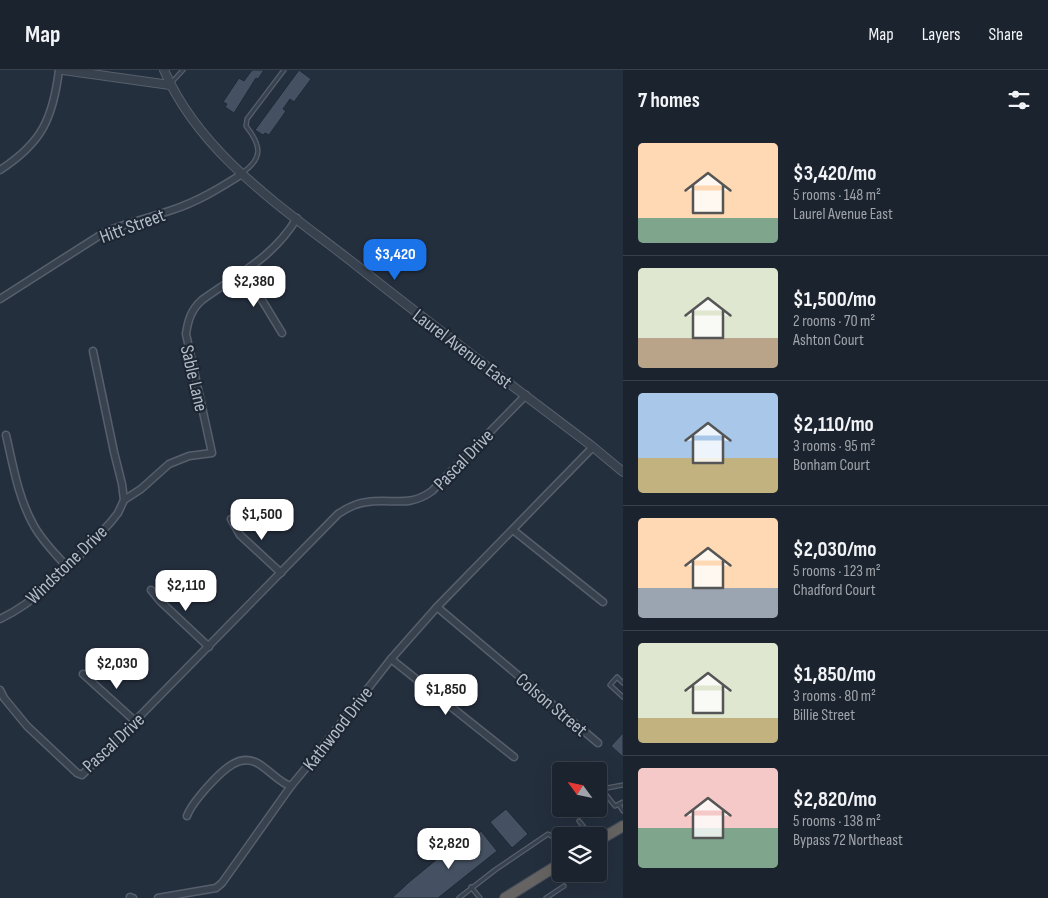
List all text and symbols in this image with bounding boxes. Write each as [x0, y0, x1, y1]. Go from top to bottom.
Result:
text: Map [25, 20, 60, 49]
text: Map [869, 24, 894, 45]
text: Layers [922, 24, 961, 45]
text: Share [989, 24, 1023, 45]
icon: filters [1005, 86, 1033, 114]
text: 7 homes [638, 88, 700, 113]
text: $3,420/mo [793, 161, 876, 186]
icon: home [678, 163, 738, 223]
text: 5 rooms · 148 m² [793, 186, 881, 205]
street label: Hitt Street [97, 204, 169, 249]
text: Laurel Avenue East [793, 205, 893, 224]
pin: $3,420 [354, 238, 436, 281]
text: $3,420 [374, 245, 416, 264]
pin: $2,380 [213, 266, 295, 308]
text: $2,380 [233, 272, 275, 291]
text: $1,500/mo [793, 287, 876, 312]
icon: home [678, 288, 738, 348]
street label: Laurel Avenue East [408, 304, 517, 394]
text: 2 rooms · 70 m² [793, 312, 875, 331]
text: Ashton Court [793, 331, 864, 350]
street label: Sable Lane [175, 343, 212, 414]
text: $2,110/mo [793, 412, 874, 437]
icon: home [678, 413, 738, 473]
street label: Pascal Drive [429, 425, 499, 495]
text: 3 rooms · 95 m² [793, 437, 875, 456]
text: Bonham Court [793, 456, 870, 475]
pin: $1,500 [221, 498, 303, 541]
text: $1,500 [242, 505, 282, 524]
street label: Windstone Drive [22, 521, 113, 610]
text: $2,030/mo [793, 537, 876, 562]
icon: home [678, 538, 738, 598]
text: 5 rooms · 123 m² [793, 562, 881, 581]
pin: $2,110 [145, 570, 227, 612]
text: $2,110 [166, 576, 206, 595]
text: Chadford Court [793, 581, 876, 600]
pin: $2,030 [76, 648, 158, 690]
text: $2,030 [96, 654, 138, 673]
text: $1,850/mo [793, 662, 876, 687]
icon: home [678, 663, 738, 723]
street label: Colson Street [511, 669, 592, 742]
pin: $1,850 [405, 674, 487, 716]
text: $1,850 [426, 680, 466, 699]
street label: Kathwood Drive [298, 682, 378, 775]
text: 3 rooms · 80 m² [793, 687, 876, 706]
text: Billie Street [793, 706, 855, 725]
street label: Pascal Drive [78, 709, 150, 778]
north arrow [552, 762, 608, 818]
map controls [552, 762, 607, 882]
text: $2,820/mo [793, 787, 877, 812]
icon: home [678, 788, 738, 848]
text: 5 rooms · 138 m² [793, 812, 881, 831]
button: layers [552, 827, 607, 882]
pin: $2,820 [408, 828, 490, 870]
text: Bypass 72 Northeast [793, 831, 903, 850]
text: $2,820 [428, 834, 470, 853]

